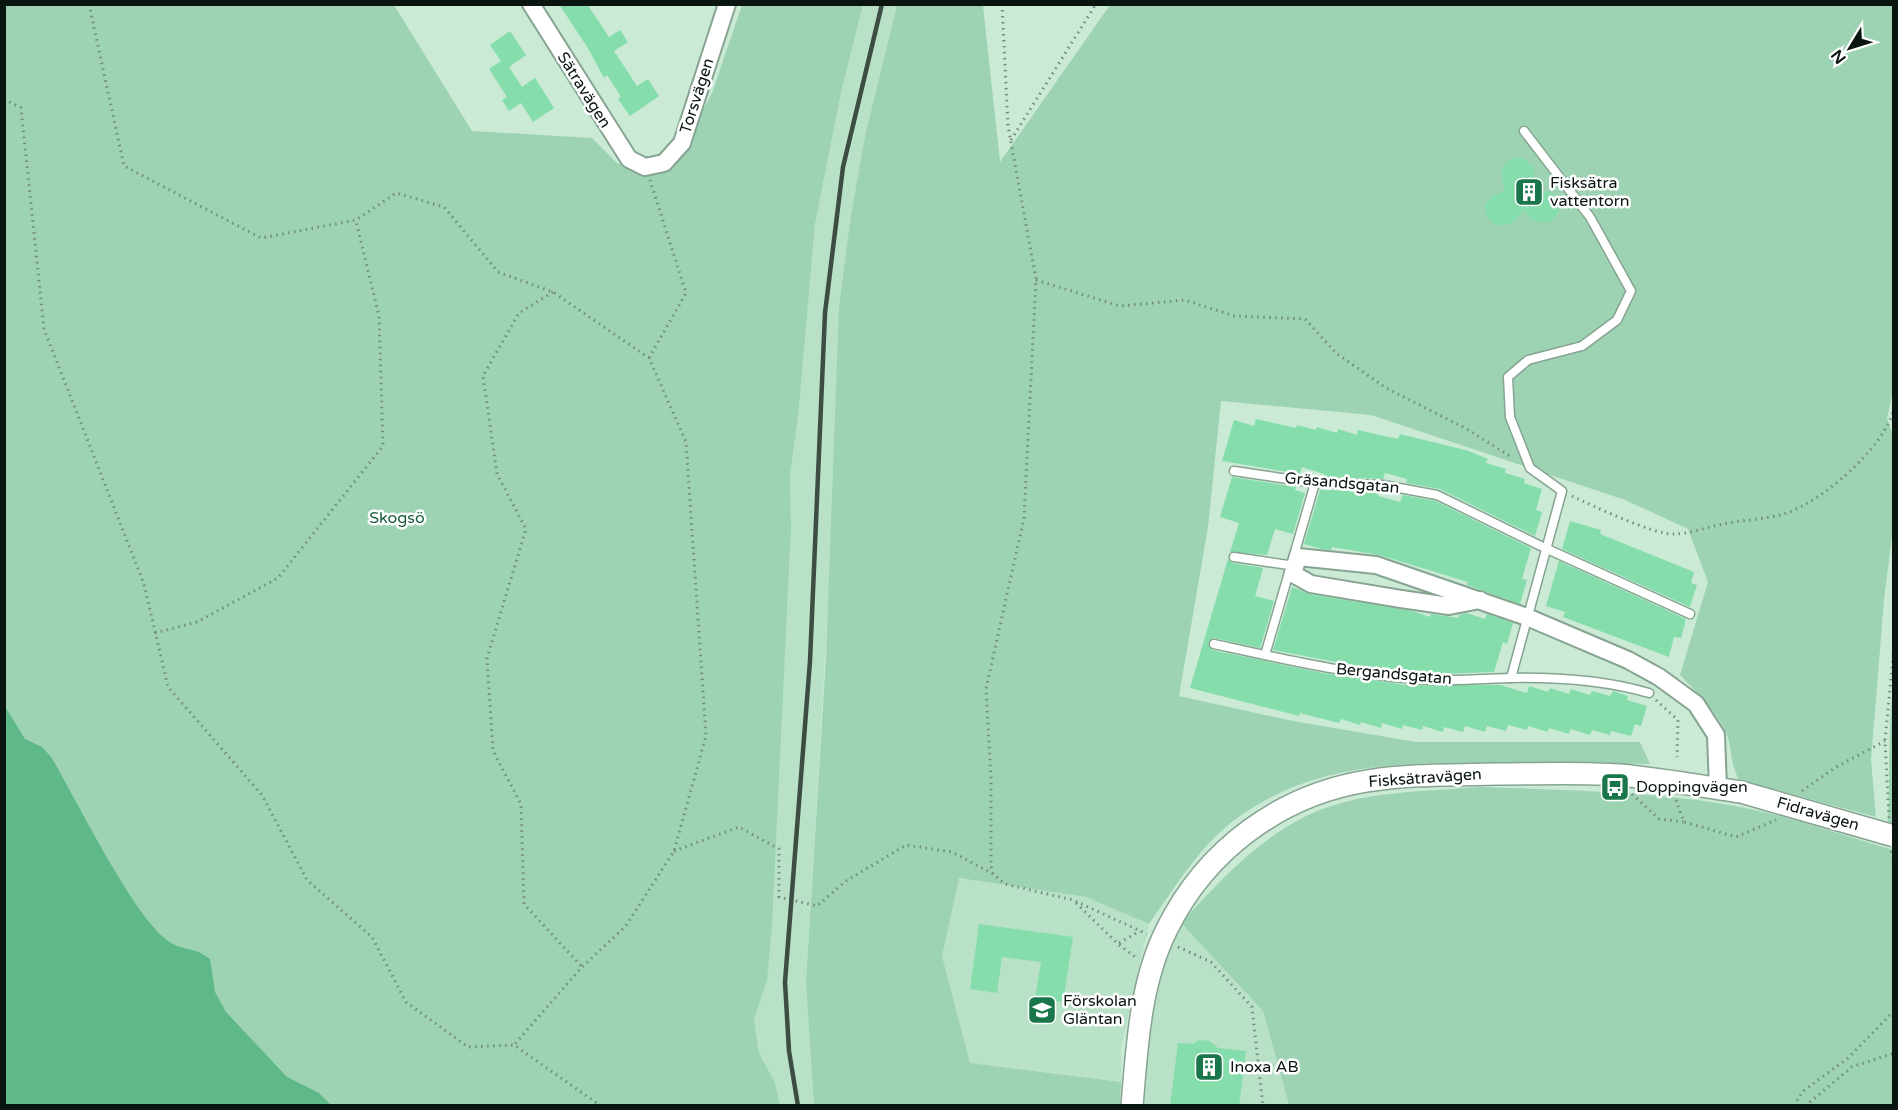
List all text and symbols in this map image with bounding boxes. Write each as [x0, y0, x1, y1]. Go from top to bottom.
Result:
north arrow [1820, 18, 1880, 78]
text: N [1827, 45, 1851, 68]
street label: Sätravägen [553, 48, 615, 132]
street label: Torsvägen [675, 56, 719, 136]
place label: Fisksätra vattentorn [1550, 173, 1630, 211]
building icon: Fisksätra vattentorn [1513, 176, 1545, 208]
street label: Gräsandsgatan [1284, 468, 1400, 498]
park label: Skogsö [369, 508, 425, 528]
street label: Bergandsgatan [1335, 659, 1453, 689]
street label: Fisksätravägen [1368, 764, 1482, 792]
bus stop icon: Doppingvägen [1599, 771, 1631, 803]
place label: Doppingvägen [1636, 777, 1748, 797]
street label: Fidravägen [1774, 793, 1862, 835]
place label: Förskolan Gläntan [1063, 991, 1137, 1029]
school or university icon: Förskolan Gläntan [1026, 994, 1058, 1026]
building icon: Inoxa AB [1193, 1051, 1225, 1083]
place label: Inoxa AB [1230, 1057, 1299, 1077]

